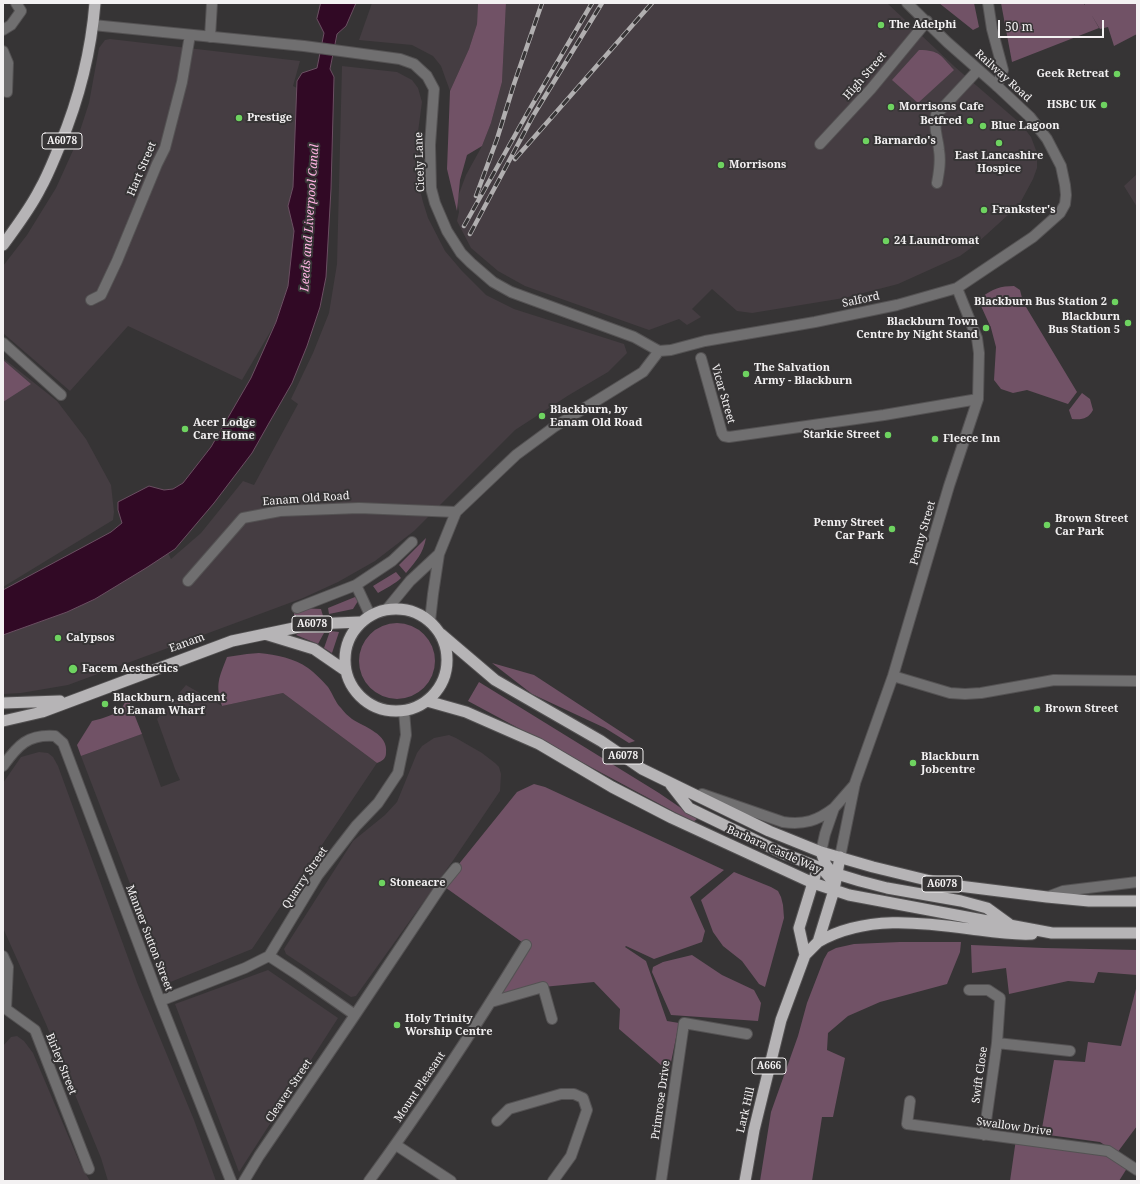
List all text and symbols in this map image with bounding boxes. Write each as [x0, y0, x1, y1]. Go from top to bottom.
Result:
scale bar [1000, 12, 1106, 38]
place label: The Adelphi [889, 18, 956, 32]
text: 50 m [1005, 18, 1033, 35]
marker: The Adelphi [876, 20, 886, 30]
street label: Railway Road [972, 47, 1034, 105]
street label: High Street [841, 50, 889, 102]
place label: Geek Retreat [1036, 67, 1109, 81]
marker: Geek Retreat [1112, 69, 1122, 79]
place label: HSBC UK [1047, 98, 1096, 112]
place label: Morrisons Cafe [899, 100, 984, 114]
marker: HSBC UK [1099, 100, 1109, 110]
marker: Morrisons Cafe [886, 102, 896, 112]
place label: Prestige [247, 111, 292, 125]
marker: Prestige [234, 113, 244, 123]
place label: Betfred [920, 114, 962, 128]
marker: Betfred [965, 116, 975, 126]
place label: Blue Lagoon [991, 119, 1060, 133]
marker: Blue Lagoon [978, 121, 988, 131]
street label: Cicely Lane [412, 132, 428, 192]
road number: A6078 [42, 133, 82, 149]
place label: Barnardo's [874, 134, 936, 148]
marker: Barnardo's [861, 136, 871, 146]
marker: East Lancashire Hospice [994, 138, 1004, 148]
street label: Hart Street [125, 140, 159, 198]
water label: Leeds and Liverpool Canal [298, 144, 322, 292]
place label: East Lancashire Hospice [955, 149, 1043, 175]
place label: Morrisons [729, 158, 786, 172]
marker: Morrisons [716, 160, 726, 170]
place label: Frankster's [992, 203, 1056, 217]
marker: Frankster's [979, 205, 989, 215]
place label: 24 Laundromat [894, 234, 979, 248]
marker: 24 Laundromat [881, 236, 891, 246]
street label: Salford [841, 290, 881, 310]
place label: Blackburn Bus Station 2 [974, 295, 1107, 309]
marker: Blackburn Bus Station 2 [1110, 297, 1120, 307]
place label: Blackburn Bus Station 5 [1048, 310, 1120, 336]
place label: Blackburn Town Centre by Night Stand [856, 315, 978, 341]
marker: Blackburn Bus Station 5 [1123, 318, 1133, 328]
marker: Blackburn Town Centre by Night Stand [981, 323, 991, 333]
place label: The Salvation Army - Blackburn [754, 361, 852, 387]
street label: Vicar Street [708, 363, 738, 425]
marker: The Salvation Army - Blackburn [741, 369, 751, 379]
place label: Blackburn, by Eanam Old Road [550, 403, 642, 429]
marker: Blackburn, by Eanam Old Road [537, 411, 547, 421]
place label: Acer Lodge Care Home [193, 416, 255, 442]
marker: Acer Lodge Care Home [180, 424, 190, 434]
place label: Starkie Street [803, 428, 880, 442]
marker: Starkie Street [883, 430, 893, 440]
place label: Fleece Inn [943, 432, 1000, 446]
marker: Fleece Inn [930, 434, 940, 444]
street label: Eanam Old Road [262, 489, 350, 509]
street label: Penny Street [908, 499, 938, 567]
place label: Brown Street Car Park [1055, 512, 1128, 538]
place label: Penny Street Car Park [813, 516, 884, 542]
marker: Brown Street Car Park [1042, 520, 1052, 530]
marker: Penny Street Car Park [887, 524, 897, 534]
road number: A6078 [292, 616, 332, 632]
place label: Calypsos [66, 631, 115, 645]
street label: Eanam [167, 631, 207, 655]
marker: Calypsos [53, 633, 63, 643]
place label: Facem Aesthetics [82, 662, 178, 676]
marker: Facem Aesthetics [67, 663, 79, 675]
place label: Blackburn, adjacent to Eanam Wharf [113, 691, 225, 717]
marker: Blackburn, adjacent to Eanam Wharf [100, 699, 110, 709]
place label: Brown Street [1045, 702, 1118, 716]
marker: Brown Street [1032, 704, 1042, 714]
road number: A6078 [603, 748, 643, 764]
place label: Blackburn Jobcentre [921, 750, 979, 776]
marker: Blackburn Jobcentre [908, 758, 918, 768]
street label: Barbara Castle Way [725, 823, 823, 877]
street label: Quarry Street [280, 845, 330, 911]
place label: Stoneacre [390, 876, 446, 890]
road number: A6078 [922, 876, 962, 892]
marker: Stoneacre [377, 878, 387, 888]
street label: Manner Sutton Street [123, 883, 175, 993]
place label: Holy Trinity Worship Centre [405, 1012, 493, 1038]
marker: Holy Trinity Worship Centre [392, 1020, 402, 1030]
street label: Birley Street [43, 1031, 79, 1097]
street label: Swift Close [969, 1046, 991, 1104]
street label: Mount Pleasant [392, 1049, 448, 1125]
street label: Cleaver Street [263, 1057, 315, 1125]
road number: A666 [752, 1058, 786, 1074]
street label: Primrose Drive [649, 1060, 673, 1140]
street label: Lark Hill [734, 1086, 758, 1134]
street label: Swallow Drive [975, 1115, 1053, 1139]

